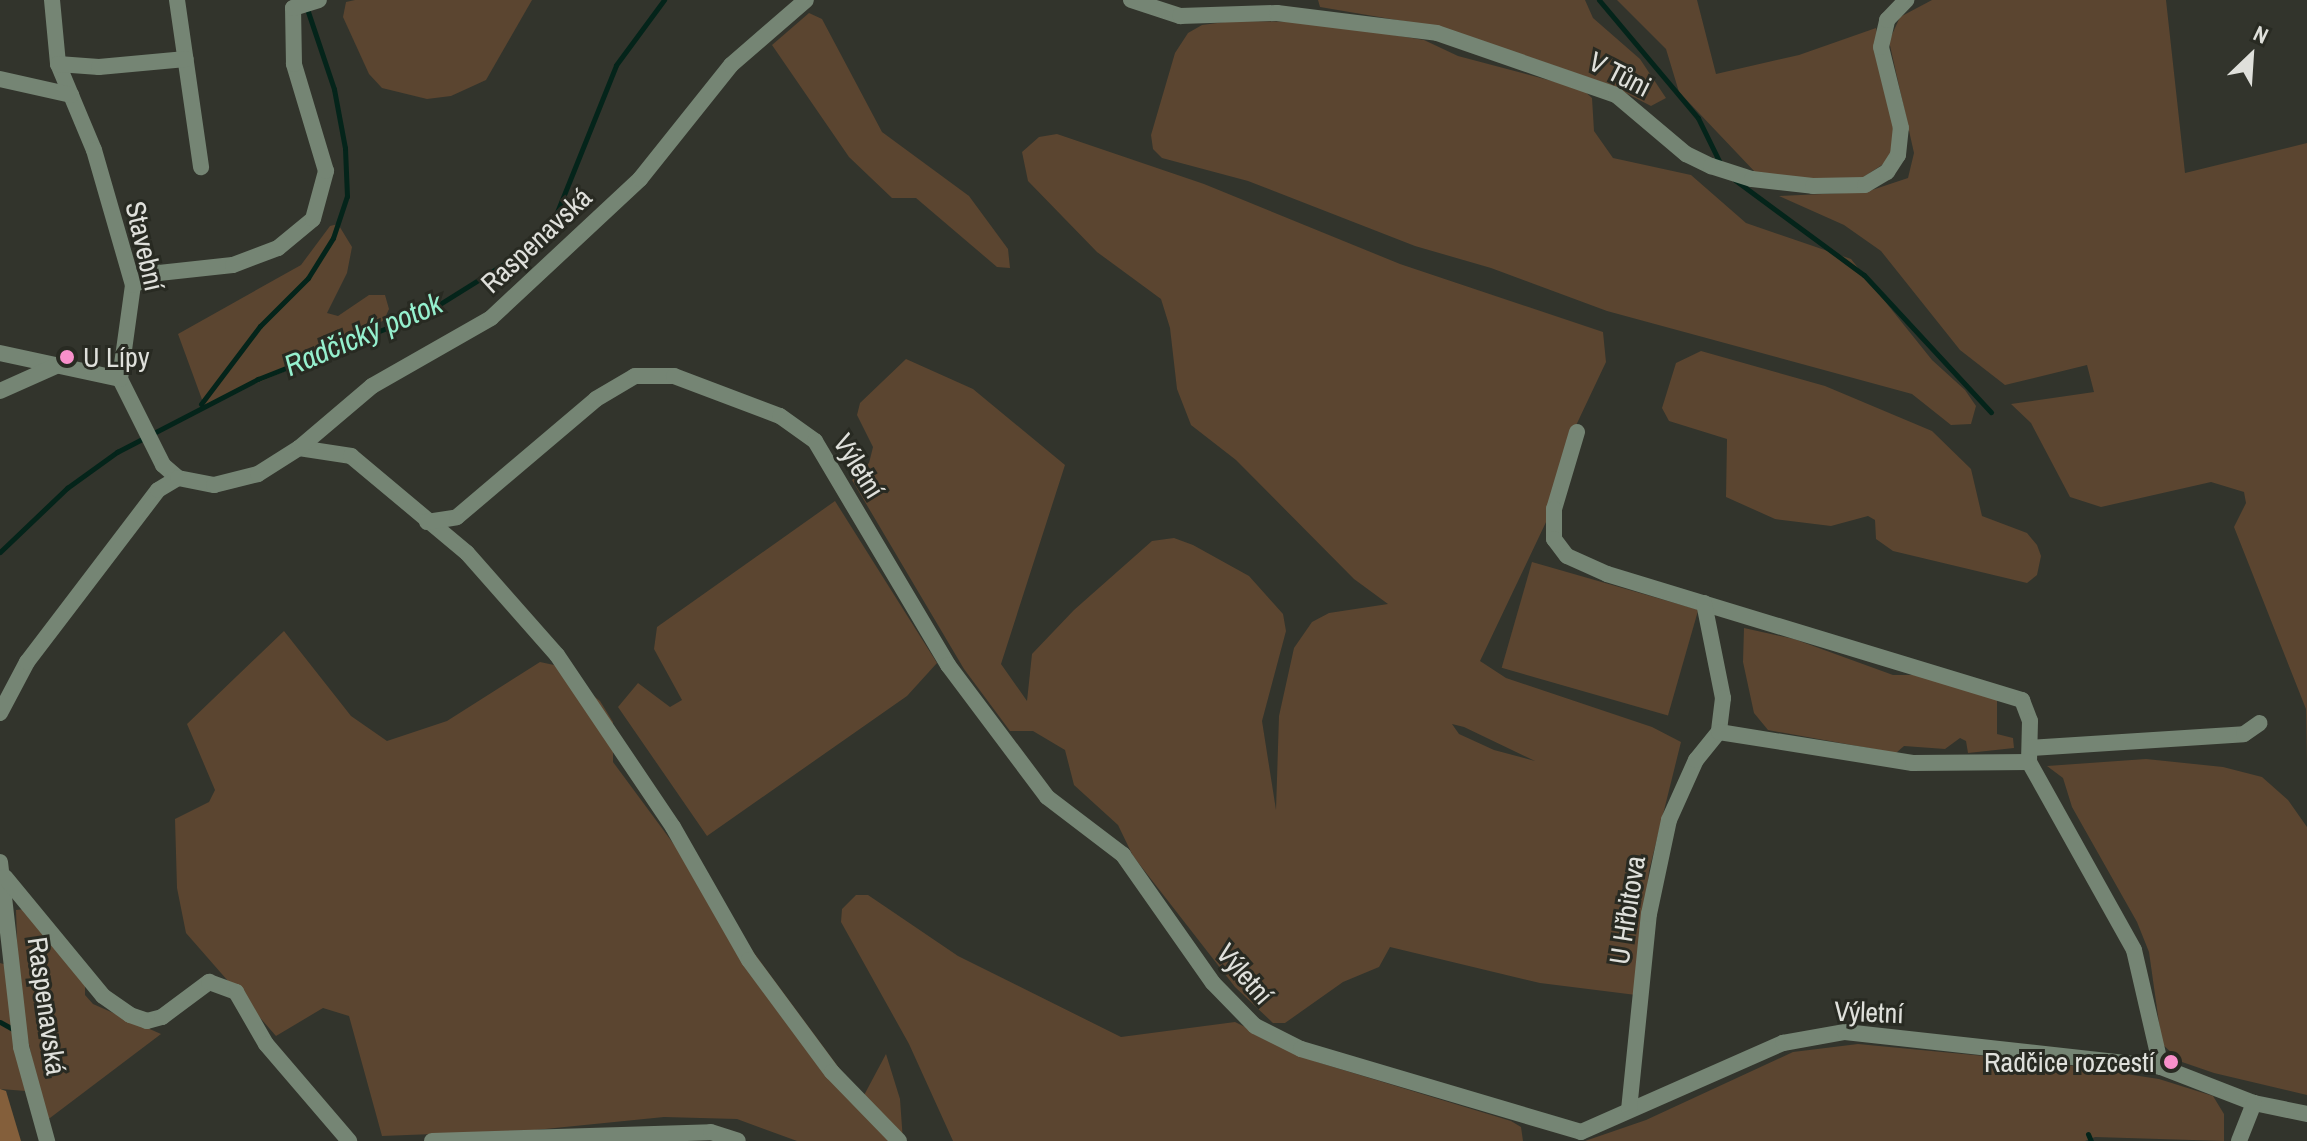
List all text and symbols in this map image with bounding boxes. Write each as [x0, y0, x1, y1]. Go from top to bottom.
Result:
north arrow [2211, 16, 2291, 96]
text: N [2249, 18, 2273, 51]
street label: V Tůni [1583, 44, 1657, 104]
street label: Raspenavská [474, 180, 598, 300]
street label: Stavební [118, 198, 172, 294]
water label: Radčický potok [279, 285, 447, 383]
place label: U Lípy [83, 340, 149, 374]
marker: U Lípy [58, 348, 76, 366]
street label: Výletní [826, 428, 892, 504]
street label: U Hřbitova [1602, 853, 1652, 967]
street label: Raspenavská [21, 935, 73, 1077]
street label: Výletní [1210, 937, 1280, 1011]
street label: Výletní [1834, 994, 1904, 1030]
place label: Radčice rozcestí [1984, 1045, 2155, 1079]
marker: Radčice rozcestí [2162, 1053, 2180, 1071]

